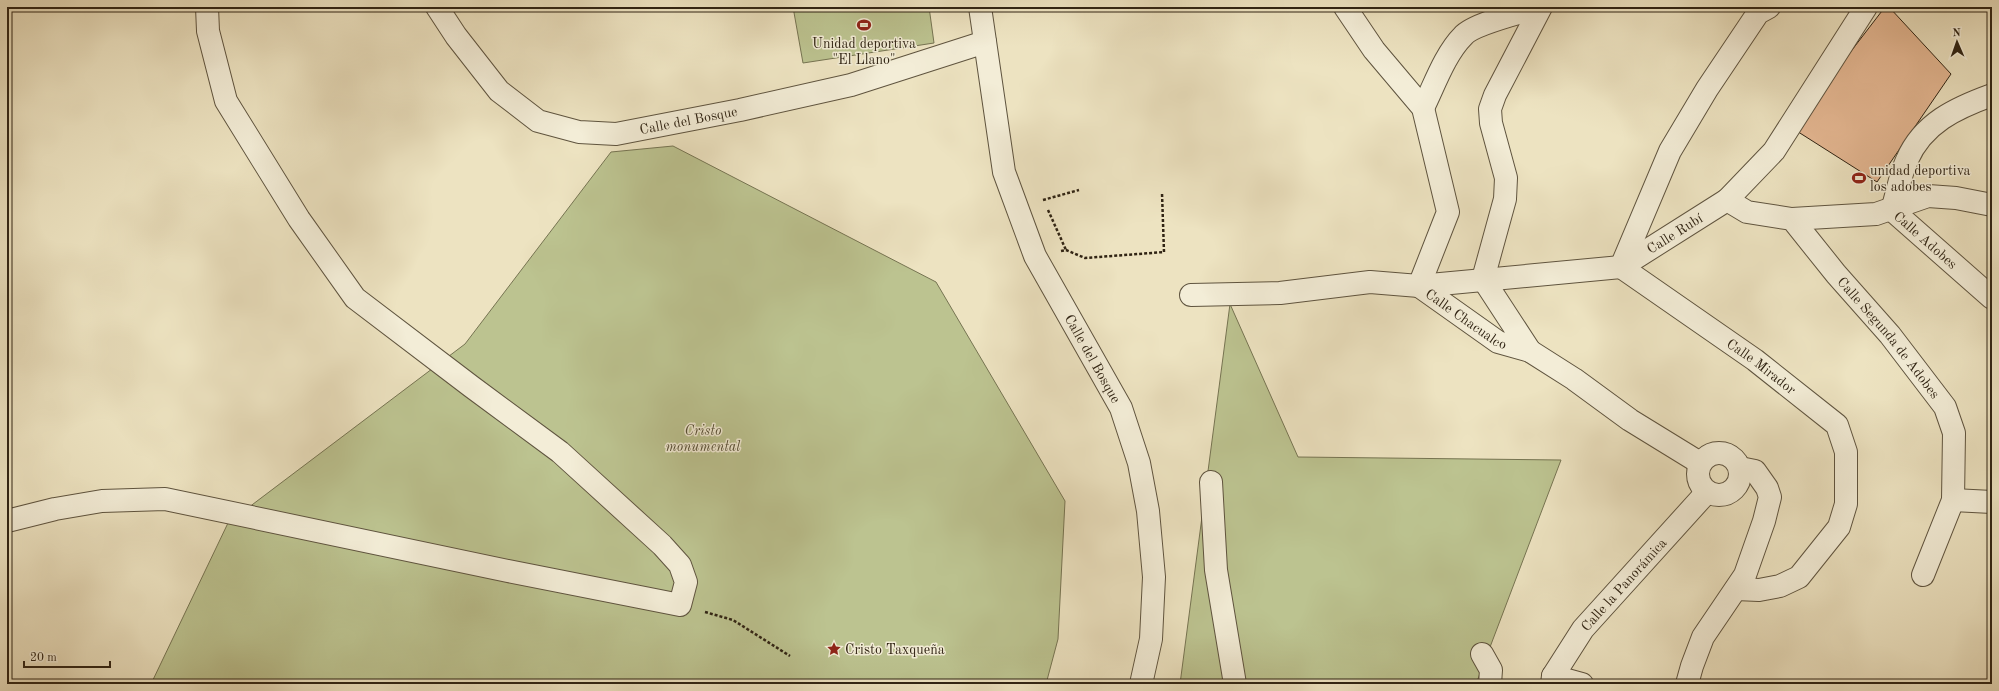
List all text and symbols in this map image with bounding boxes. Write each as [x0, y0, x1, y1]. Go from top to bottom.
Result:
sports icon: Unidad deportiva "El Llano" [856, 17, 872, 33]
north arrow [1937, 22, 1977, 62]
text: N [1952, 28, 1962, 39]
place label: Unidad deportiva "El Llano" [812, 37, 916, 67]
street label: Calle del Bosque [639, 105, 739, 137]
place label: unidad deportiva los adobes [1870, 164, 1971, 194]
sports icon: unidad deportiva los adobes [1851, 170, 1867, 186]
street label: Calle Adobes [1891, 209, 1959, 272]
street label: Calle Rubí [1645, 211, 1705, 257]
street label: Calle Segunda de Adobes [1834, 275, 1942, 401]
street label: Calle Chacualco [1423, 287, 1508, 352]
street label: Calle del Bosque [1062, 312, 1123, 406]
street label: Calle Mirador [1724, 337, 1798, 398]
park label: Cristo monumental [666, 424, 740, 454]
street label: Calle la Panorámica [1579, 536, 1670, 634]
place icon: Cristo Taxqueña [826, 641, 842, 657]
scale bar [24, 643, 110, 669]
place label: Cristo Taxqueña [845, 643, 945, 657]
text: 20 m [30, 652, 57, 664]

